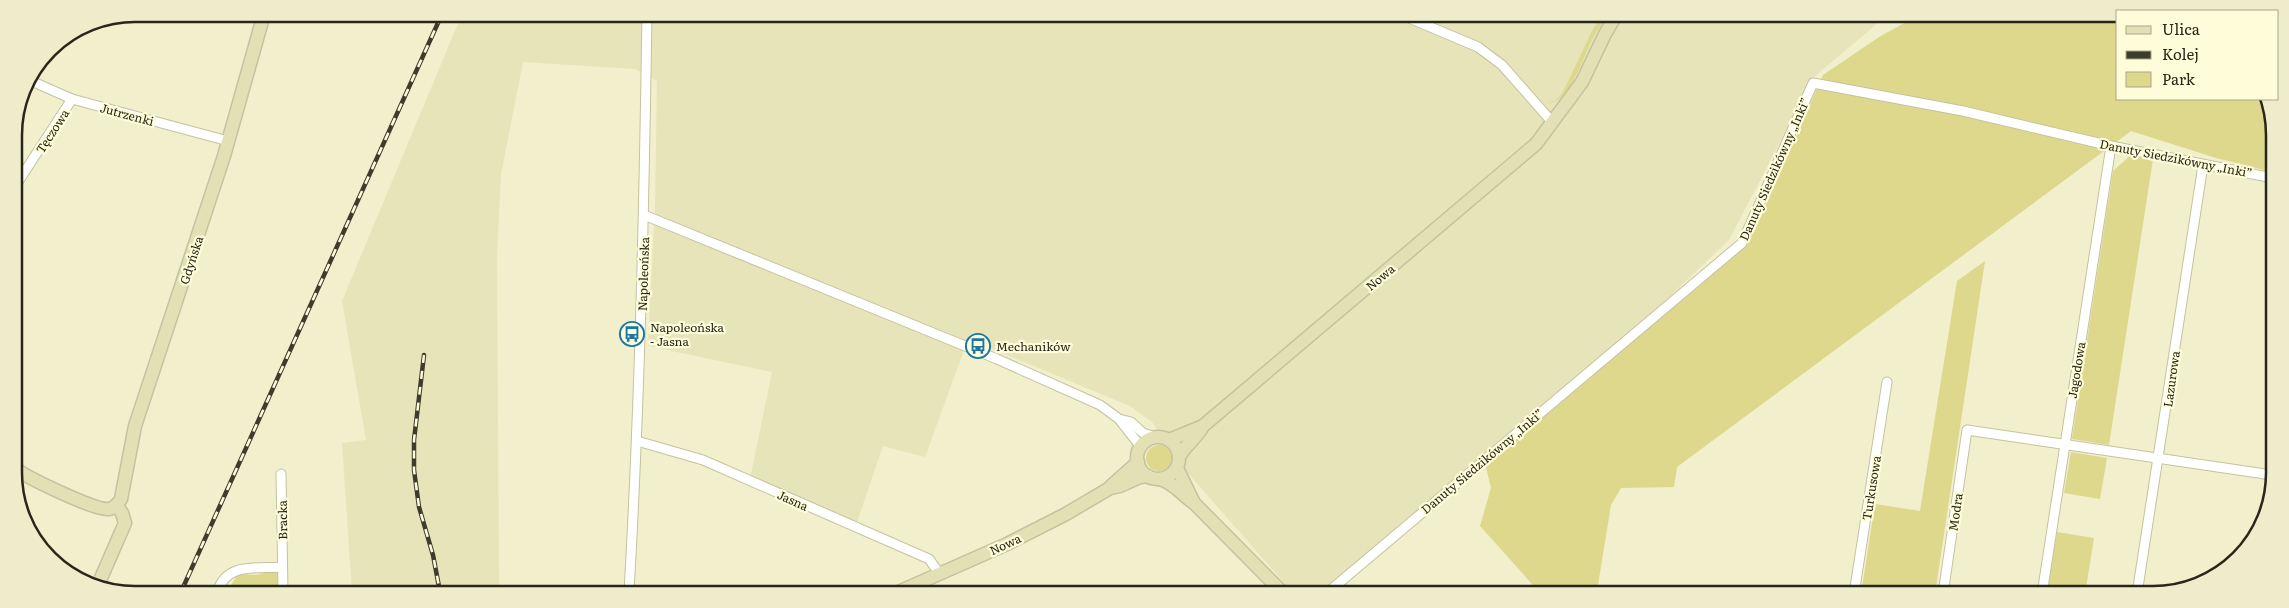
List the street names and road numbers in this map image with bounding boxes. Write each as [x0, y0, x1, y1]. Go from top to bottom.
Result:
street label: Danuty Siedzikówny „Inki” [1734, 95, 1814, 243]
street label: Jutrzenki [98, 98, 156, 130]
street label: Tęczowa [31, 105, 73, 157]
street label: Danuty Siedzikówny „Inki” [2098, 134, 2254, 182]
street label: Gdyńska [175, 233, 207, 287]
street label: Napoleońska [633, 236, 653, 311]
street label: Nowa [1362, 259, 1399, 295]
street label: Jagodowa [2063, 340, 2089, 400]
street label: Lazurowa [2158, 349, 2184, 408]
street label: Danuty Siedzikówny „Inki” [1417, 404, 1547, 518]
street label: Turkusowa [1857, 454, 1885, 522]
street label: Jasna [775, 485, 812, 515]
street label: Modra [1943, 491, 1967, 532]
street label: Bracka [273, 499, 291, 540]
street label: Nowa [986, 529, 1024, 559]

